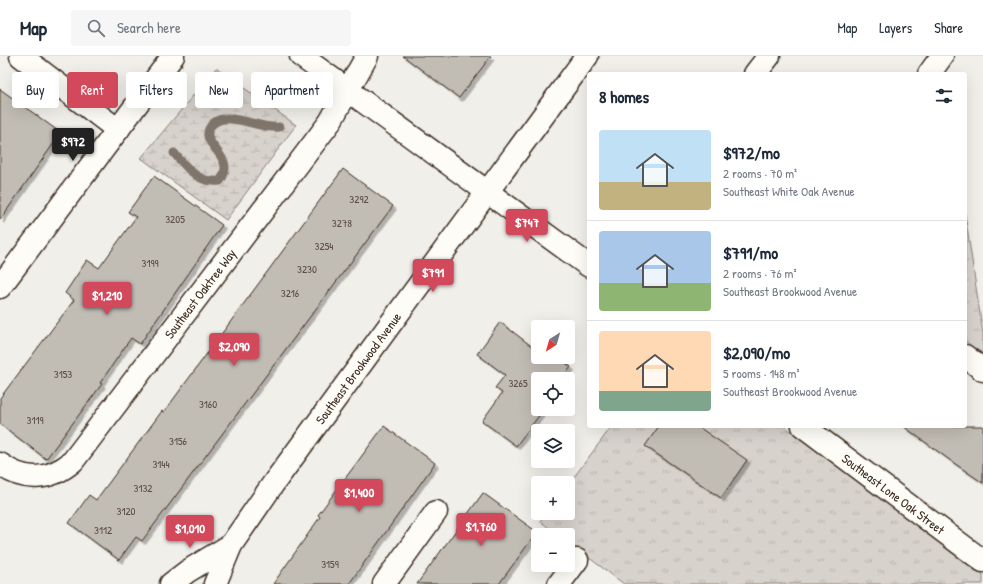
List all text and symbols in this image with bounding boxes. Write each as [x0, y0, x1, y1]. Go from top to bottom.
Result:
search box [71, 10, 351, 46]
text: Map [20, 15, 47, 41]
icon: search [85, 17, 107, 39]
text: Search here [117, 17, 181, 38]
text: Map [837, 18, 857, 37]
text: Layers [879, 18, 912, 37]
text: Share [934, 18, 963, 37]
chip: Buy [12, 72, 59, 108]
chip: Rent [67, 72, 118, 108]
chip: Filters [126, 72, 187, 108]
chip: New [195, 72, 243, 108]
chip: Apartment [251, 72, 333, 108]
text: 8 homes [599, 85, 649, 108]
icon: filters [933, 85, 955, 107]
pin: $972 [49, 128, 97, 162]
text: $972 [61, 132, 85, 150]
text: $972/mo [723, 141, 780, 164]
icon: home [631, 146, 679, 194]
text: 2 rooms · 70 m² [723, 164, 797, 182]
text: Southeast White Oak Avenue [723, 182, 855, 200]
house number: 3292 [349, 192, 369, 206]
pin: $747 [503, 209, 551, 243]
house number: 3205 [165, 212, 185, 226]
text: $747 [515, 213, 539, 231]
house number: 3278 [332, 216, 352, 230]
house number: 3254 [315, 239, 333, 253]
text: $791/mo [723, 241, 778, 264]
street label: Southeast Oaktree Way [160, 245, 240, 342]
icon: home [631, 247, 679, 295]
house number: 3199 [142, 256, 159, 270]
pin: $791 [409, 259, 457, 293]
house number: 3230 [297, 262, 317, 276]
text: $791 [422, 263, 444, 281]
text: 2 rooms · 76 m² [723, 264, 796, 282]
pin: $1,210 [74, 282, 140, 316]
text: Southeast Brookwood Avenue [723, 282, 857, 300]
text: $1,210 [92, 286, 122, 304]
house number: 3216 [281, 286, 300, 300]
street label: Southeast Brookwood Avenue [311, 309, 405, 428]
north arrow [531, 320, 575, 364]
map controls [531, 320, 575, 572]
pin: $2,090 [201, 333, 267, 367]
text: $2,090 [218, 337, 250, 355]
text: $2,090/mo [723, 341, 790, 364]
icon: home [631, 347, 679, 395]
text: 5 rooms · 148 m² [723, 364, 799, 382]
house number: 3153 [54, 367, 72, 381]
button: locate [531, 372, 575, 416]
house number: 3265 [508, 376, 528, 390]
text: Southeast Brookwood Avenue [723, 382, 857, 400]
house number: 3160 [199, 397, 217, 411]
house number: 3119 [27, 413, 43, 427]
button: layers [531, 424, 575, 468]
house number: 3156 [169, 434, 188, 448]
street label: Southeast Lone Oak Street [838, 449, 949, 539]
house number: 3144 [152, 457, 170, 471]
button: + [531, 476, 575, 520]
pin: $1,400 [326, 479, 392, 513]
house number: 3132 [134, 481, 153, 495]
text: $1,400 [344, 483, 374, 501]
house number: 3120 [117, 504, 136, 518]
pin: $1,760 [448, 513, 514, 547]
pin: $1,010 [157, 515, 223, 549]
text: $1,760 [465, 517, 497, 535]
text: $1,010 [175, 519, 205, 537]
house number: 3112 [94, 523, 112, 537]
button: − [531, 528, 575, 572]
house number: 3159 [321, 557, 339, 571]

